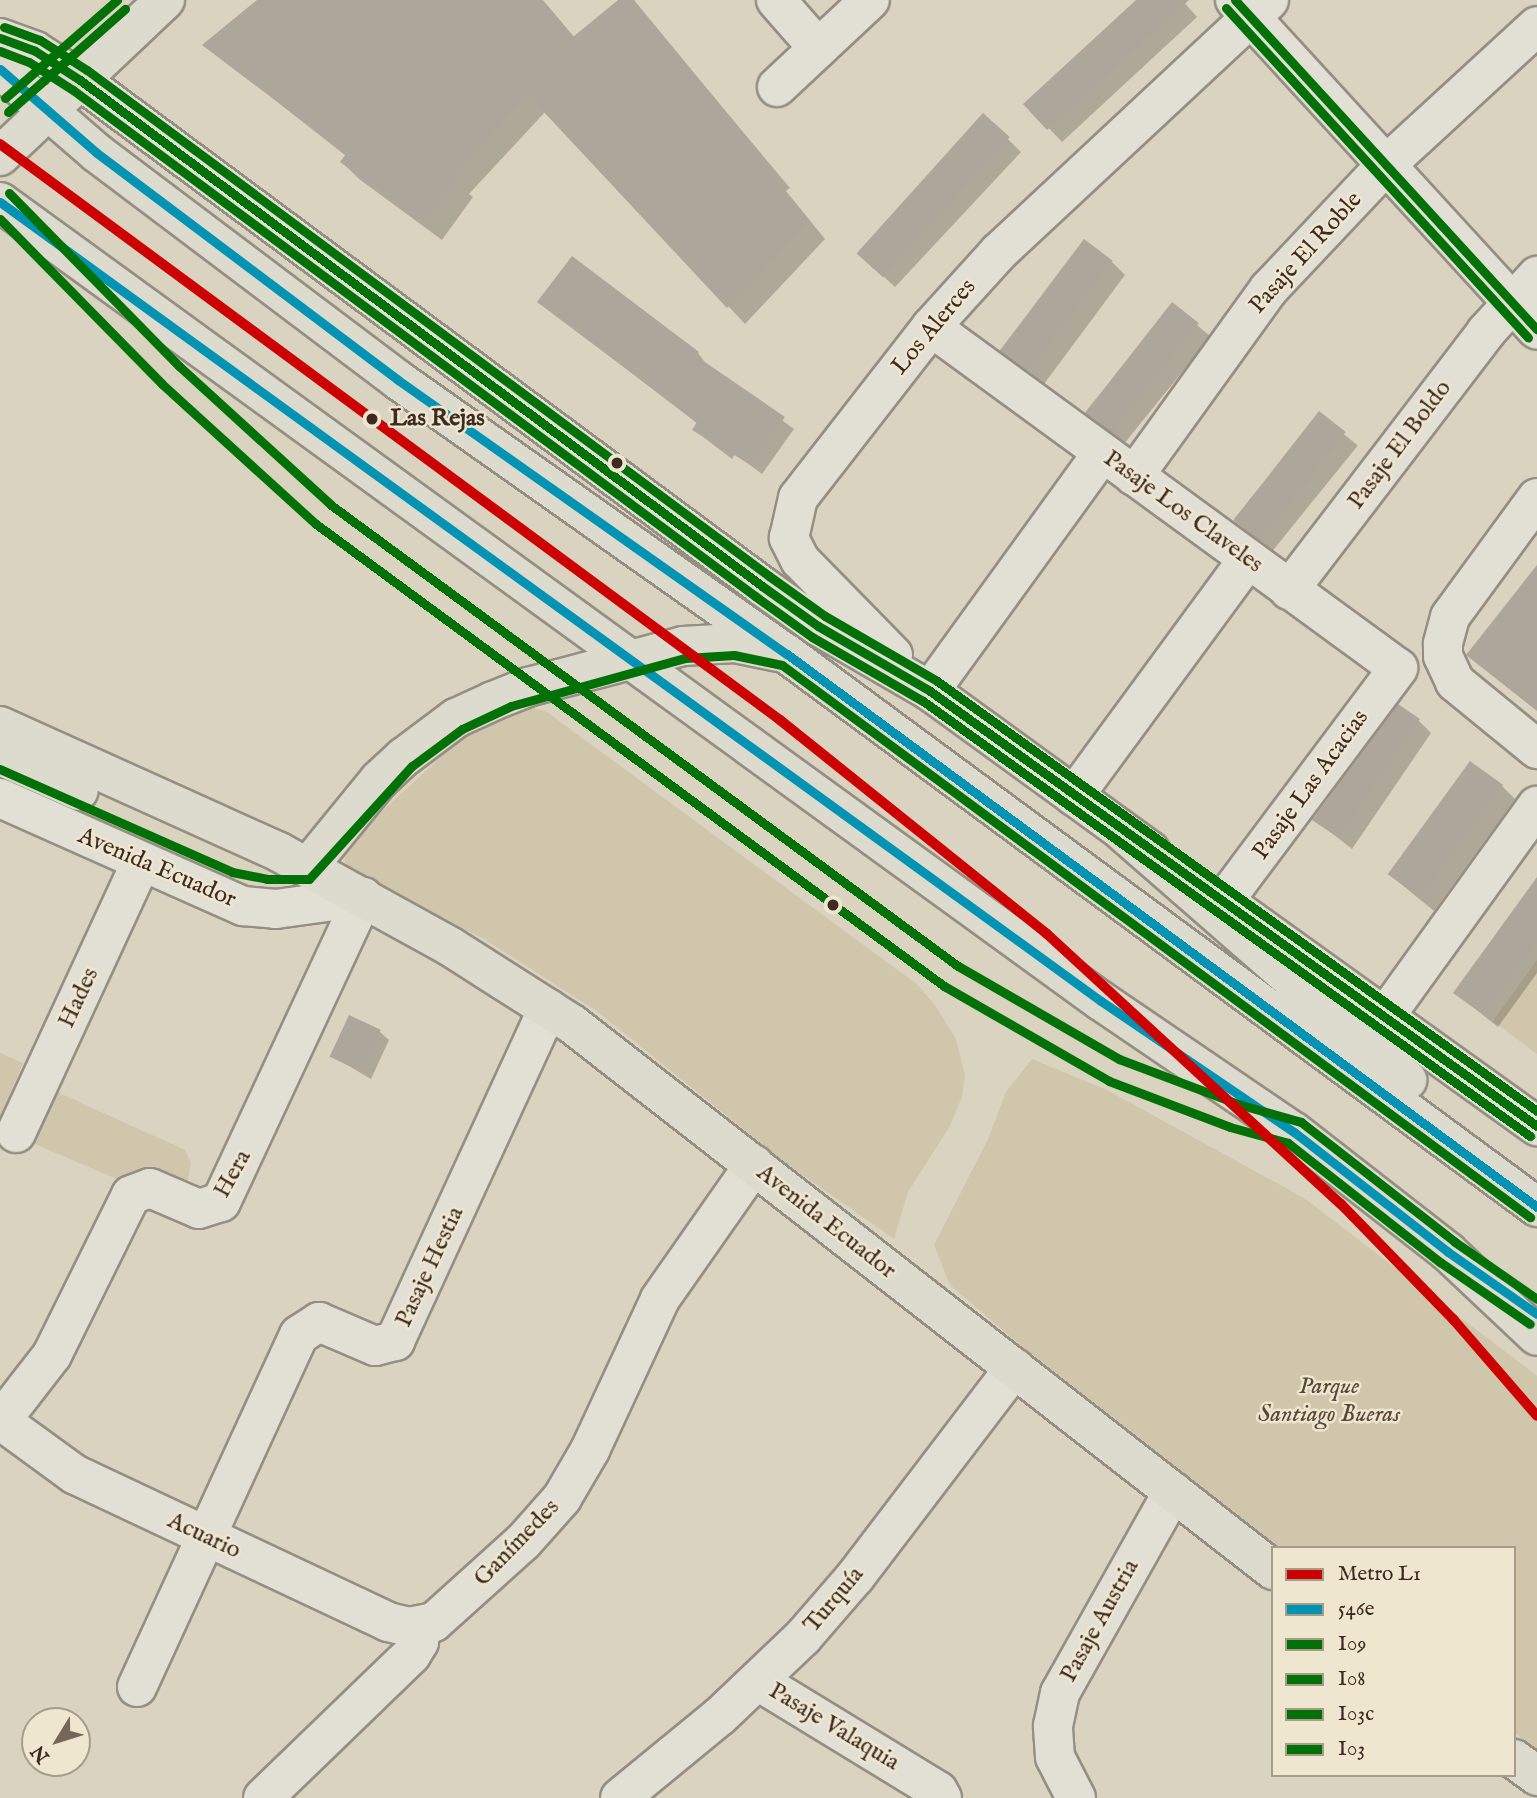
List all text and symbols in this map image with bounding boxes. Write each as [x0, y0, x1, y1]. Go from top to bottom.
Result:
street label: Pasaje El Roble [1244, 186, 1368, 320]
street label: Los Alerces [886, 273, 982, 381]
street label: Pasaje El Boldo [1342, 375, 1458, 515]
place label: Las Rejas [390, 405, 485, 433]
marker: Las Rejas [361, 408, 383, 430]
street label: Pasaje Los Claveles [1098, 444, 1268, 580]
unlabelled marker [610, 456, 624, 470]
street label: Pasaje Las Acacias [1247, 704, 1375, 866]
street label: Avenida Ecuador [74, 822, 240, 914]
unlabelled marker [826, 898, 840, 912]
street label: Hades [53, 963, 105, 1033]
street label: Hera [208, 1145, 258, 1203]
street label: Avenida Ecuador [751, 1159, 901, 1285]
street label: Pasaje Hestia [390, 1202, 470, 1332]
park label: Parque Santiago Bueras [1258, 1373, 1400, 1429]
street label: Ganímedes [468, 1493, 566, 1593]
street label: Acuario [163, 1507, 245, 1565]
legend [1271, 1546, 1516, 1777]
street label: Pasaje Austria [1054, 1555, 1146, 1687]
street label: Turquía [798, 1561, 870, 1639]
text: Metro L1 [1338, 1561, 1421, 1588]
text: 546e [1338, 1596, 1374, 1623]
text: I09 [1338, 1631, 1367, 1658]
text: I08 [1338, 1666, 1366, 1693]
street label: Pasaje Valaquia [763, 1677, 905, 1777]
text: I03c [1338, 1701, 1374, 1728]
north arrow [21, 1707, 91, 1777]
text: I03 [1338, 1736, 1365, 1763]
text: N [27, 1740, 56, 1768]

